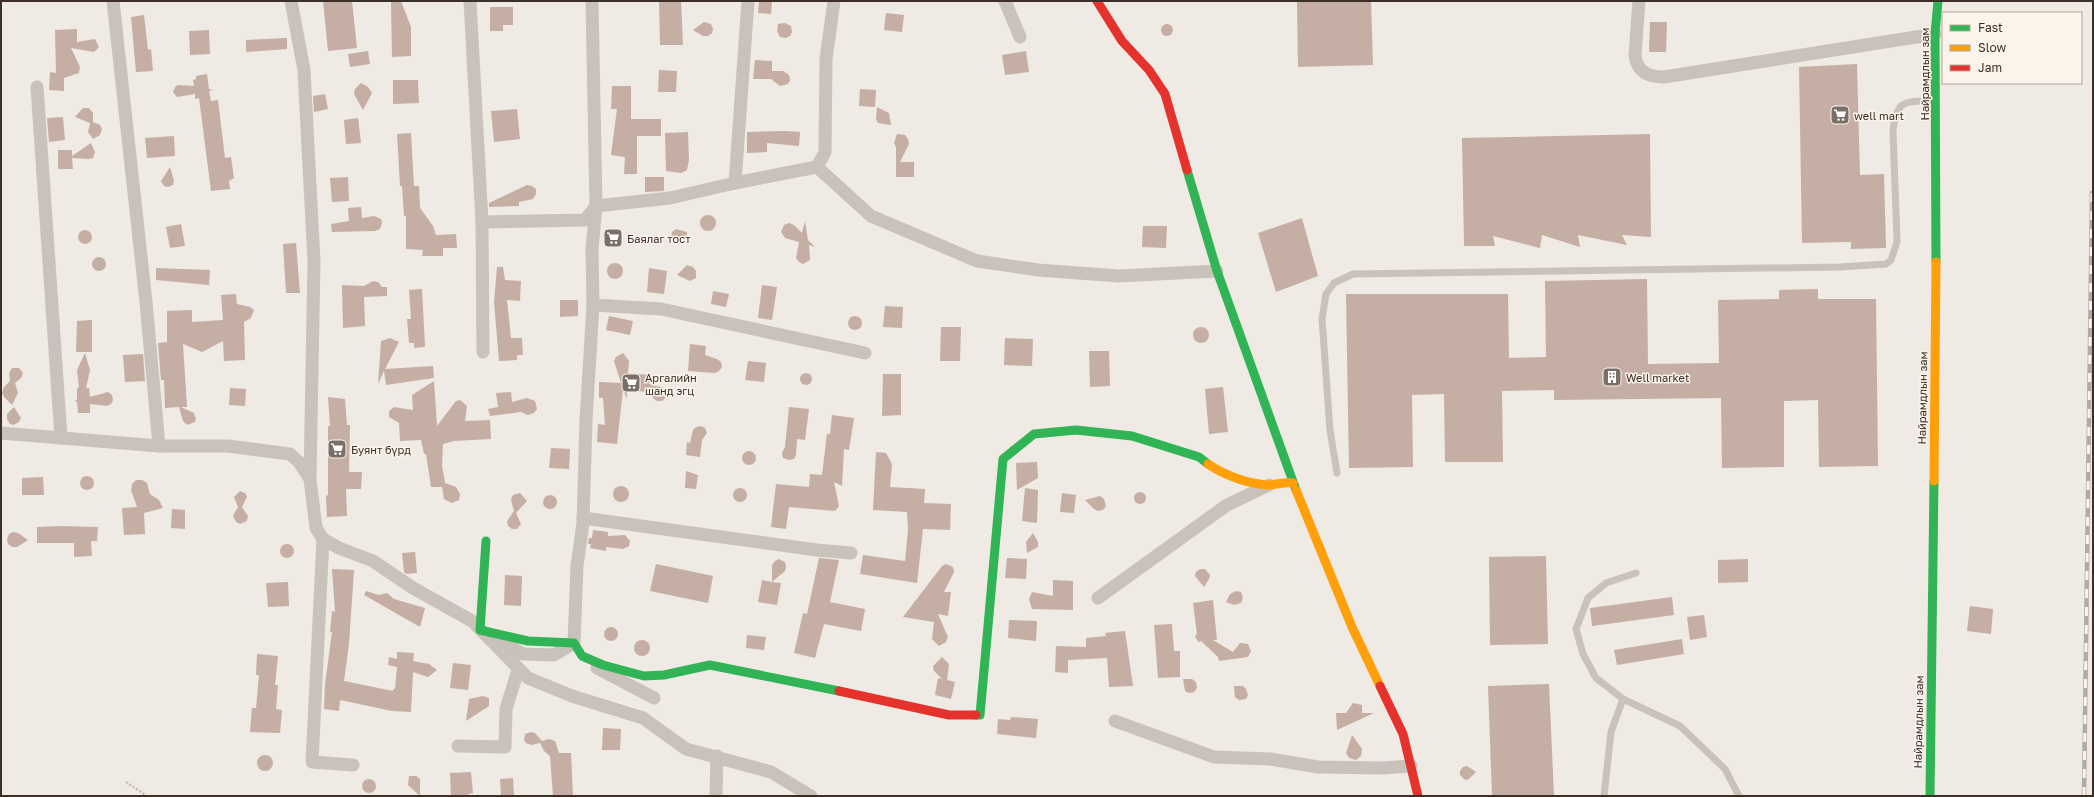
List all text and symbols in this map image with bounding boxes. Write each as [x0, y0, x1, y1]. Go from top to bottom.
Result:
legend [1942, 12, 2082, 84]
text: Fast [1978, 20, 2003, 35]
street label: Найрамдлын зам [1918, 27, 1931, 120]
text: Slow [1978, 40, 2006, 55]
text: Jam [1978, 60, 2002, 75]
supermarket icon: well mart [1829, 104, 1851, 126]
place label: well mart [1854, 109, 1904, 122]
supermarket icon: Баялаг тост [602, 227, 624, 249]
place label: Баялаг тост [627, 232, 691, 245]
street label: Найрамдлын зам [1915, 351, 1929, 445]
building icon: Well market [1601, 366, 1623, 388]
place label: Аргалийн шанд эгц [645, 371, 697, 397]
place label: Well market [1626, 371, 1689, 384]
supermarket icon: Аргалийн шанд эгц [620, 372, 642, 394]
supermarket icon: Буянт бүрд [326, 438, 348, 460]
place label: Буянт бүрд [351, 443, 411, 457]
street label: Найрамдлын зам [1911, 675, 1925, 769]

